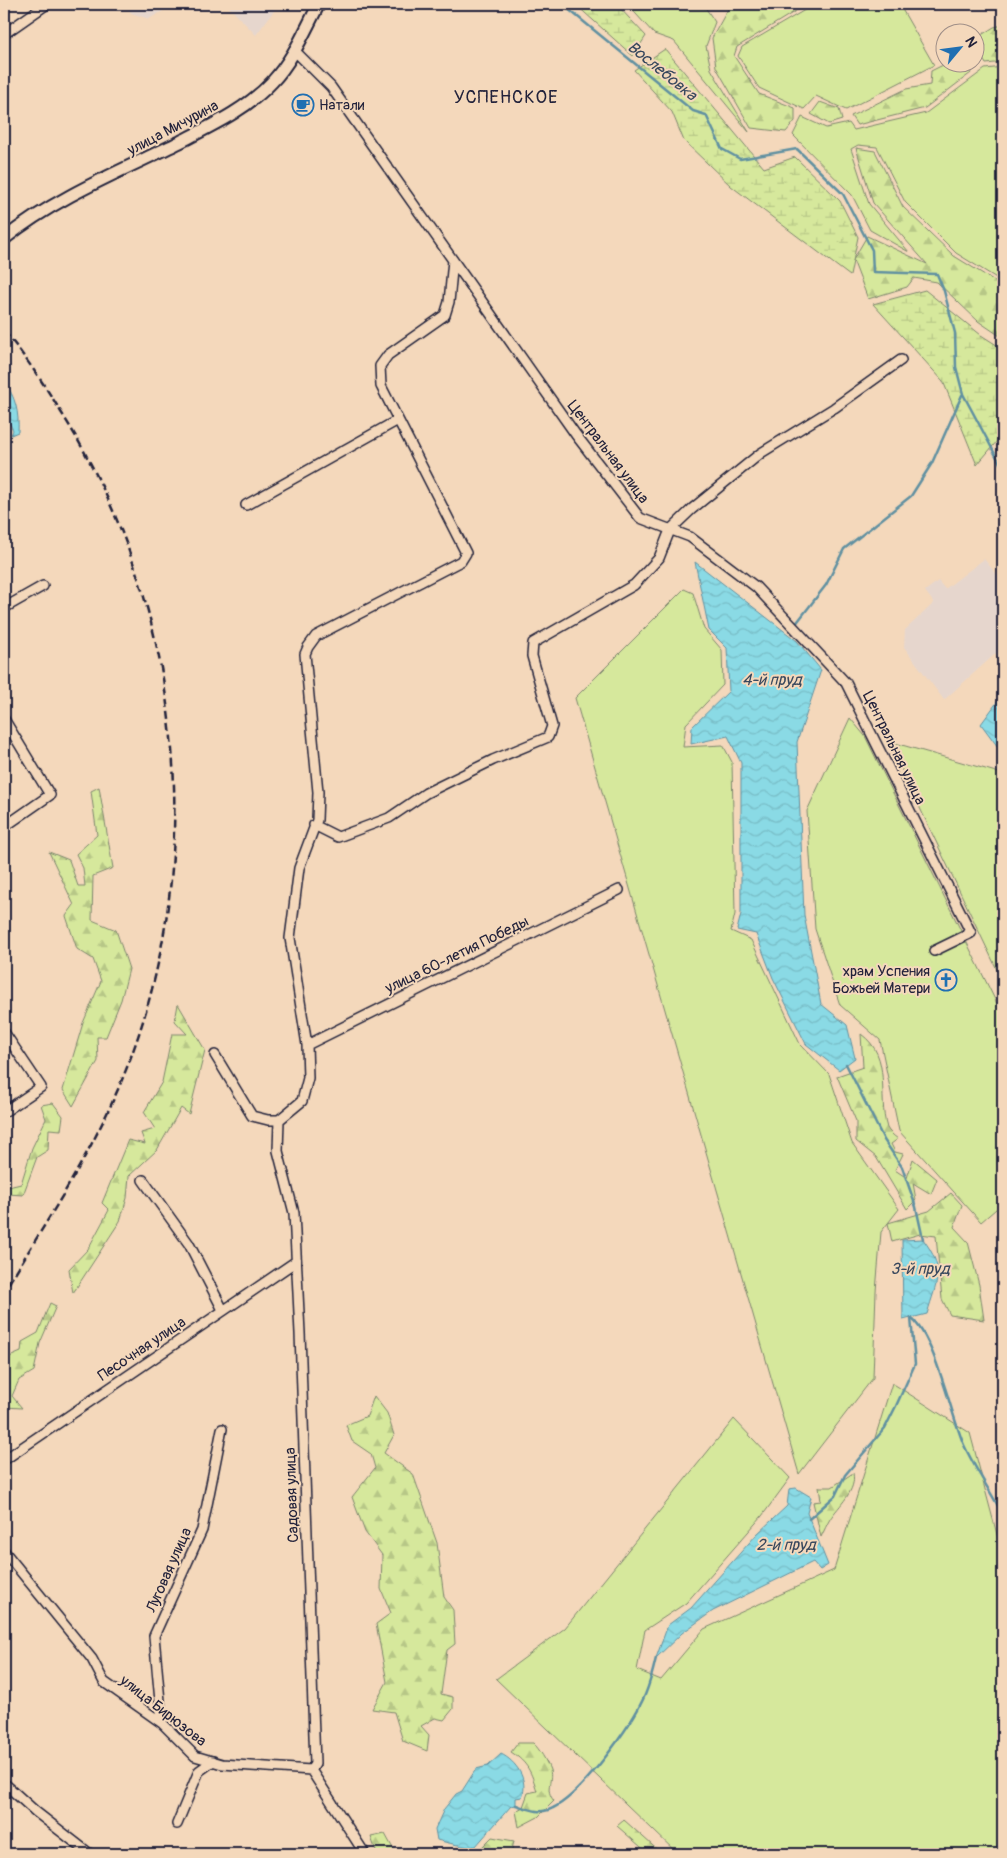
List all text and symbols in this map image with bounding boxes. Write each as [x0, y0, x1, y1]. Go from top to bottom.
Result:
north arrow [934, 22, 984, 72]
text: N [961, 34, 981, 50]
water label: Вослебовка [623, 37, 702, 106]
district label: УСПЕНСКОЕ [454, 86, 558, 109]
cafe icon: Натали [291, 93, 315, 117]
street label: улица Мичурина [123, 96, 222, 160]
place label: Натали [319, 96, 365, 115]
street label: Центральная улица [563, 397, 653, 507]
water label: 4-й пруд [742, 670, 803, 690]
street label: Центральная улица [858, 688, 930, 808]
street label: улица 60-летия Победы [381, 912, 532, 998]
place label: храм Успения Божьей Матери [832, 962, 930, 998]
church icon: храм Успения Божьей Матери [934, 968, 958, 992]
water label: 3-й пруд [890, 1259, 951, 1279]
street label: Песочная улица [95, 1313, 190, 1385]
street label: Садовая улица [281, 1447, 303, 1543]
street label: Луговая улица [141, 1525, 196, 1616]
water label: 2-й пруд [756, 1535, 817, 1555]
street label: улица Бирюзова [115, 1671, 210, 1751]

